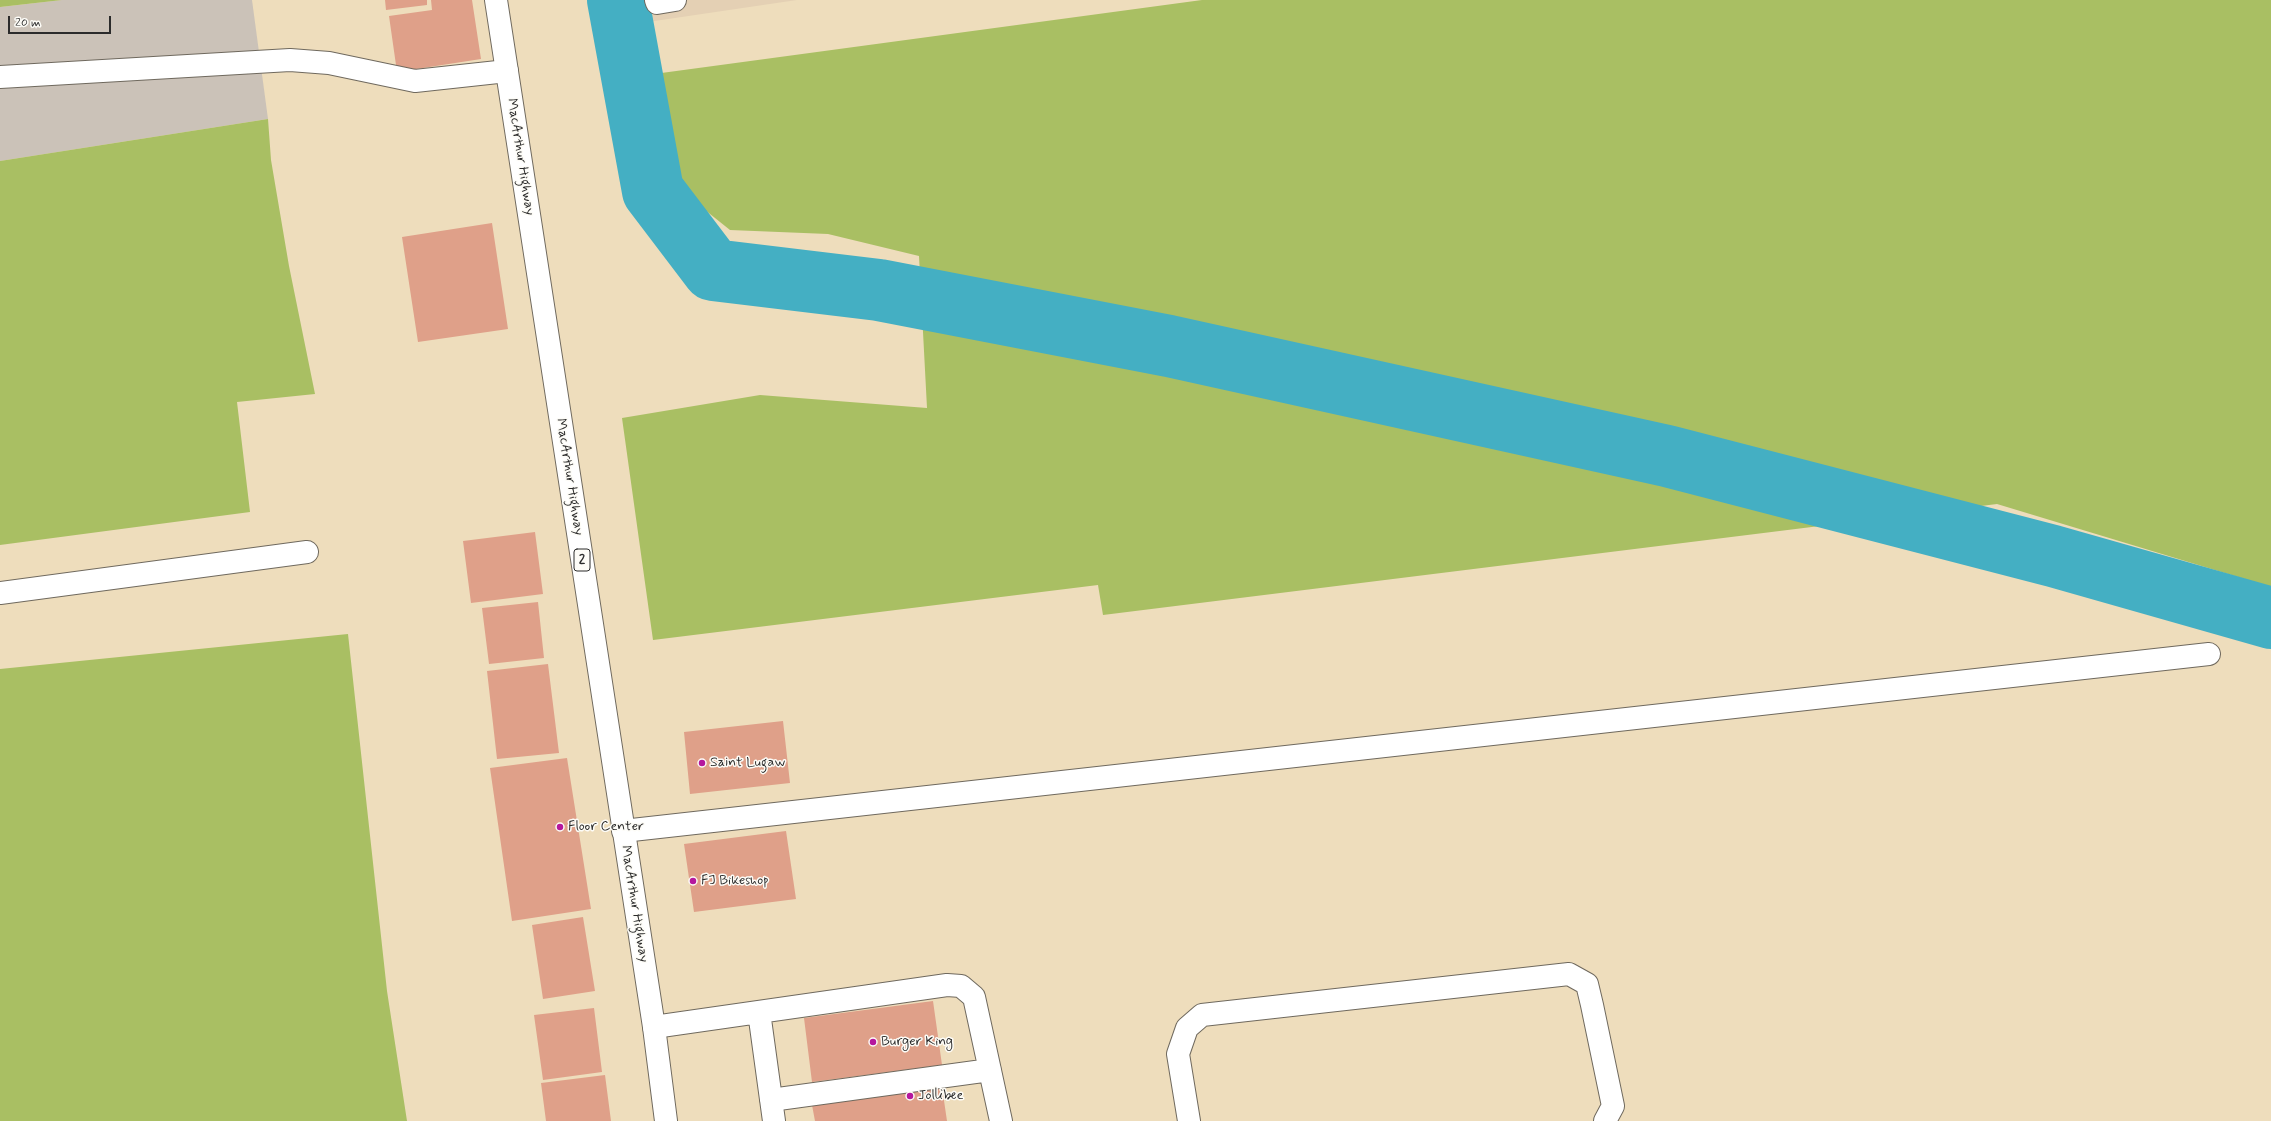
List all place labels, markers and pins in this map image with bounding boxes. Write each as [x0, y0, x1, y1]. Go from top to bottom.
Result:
place label: Saint Lugaw [710, 755, 785, 771]
marker: Saint Lugaw [697, 758, 707, 768]
place label: Floor Center [568, 819, 644, 835]
marker: Floor Center [555, 822, 565, 832]
place label: FJ Bikeshop [701, 873, 769, 889]
marker: FJ Bikeshop [688, 876, 698, 886]
place label: Burger King [881, 1034, 953, 1050]
marker: Burger King [868, 1037, 878, 1047]
place label: Jollibee [918, 1088, 963, 1104]
marker: Jollibee [905, 1091, 915, 1101]

